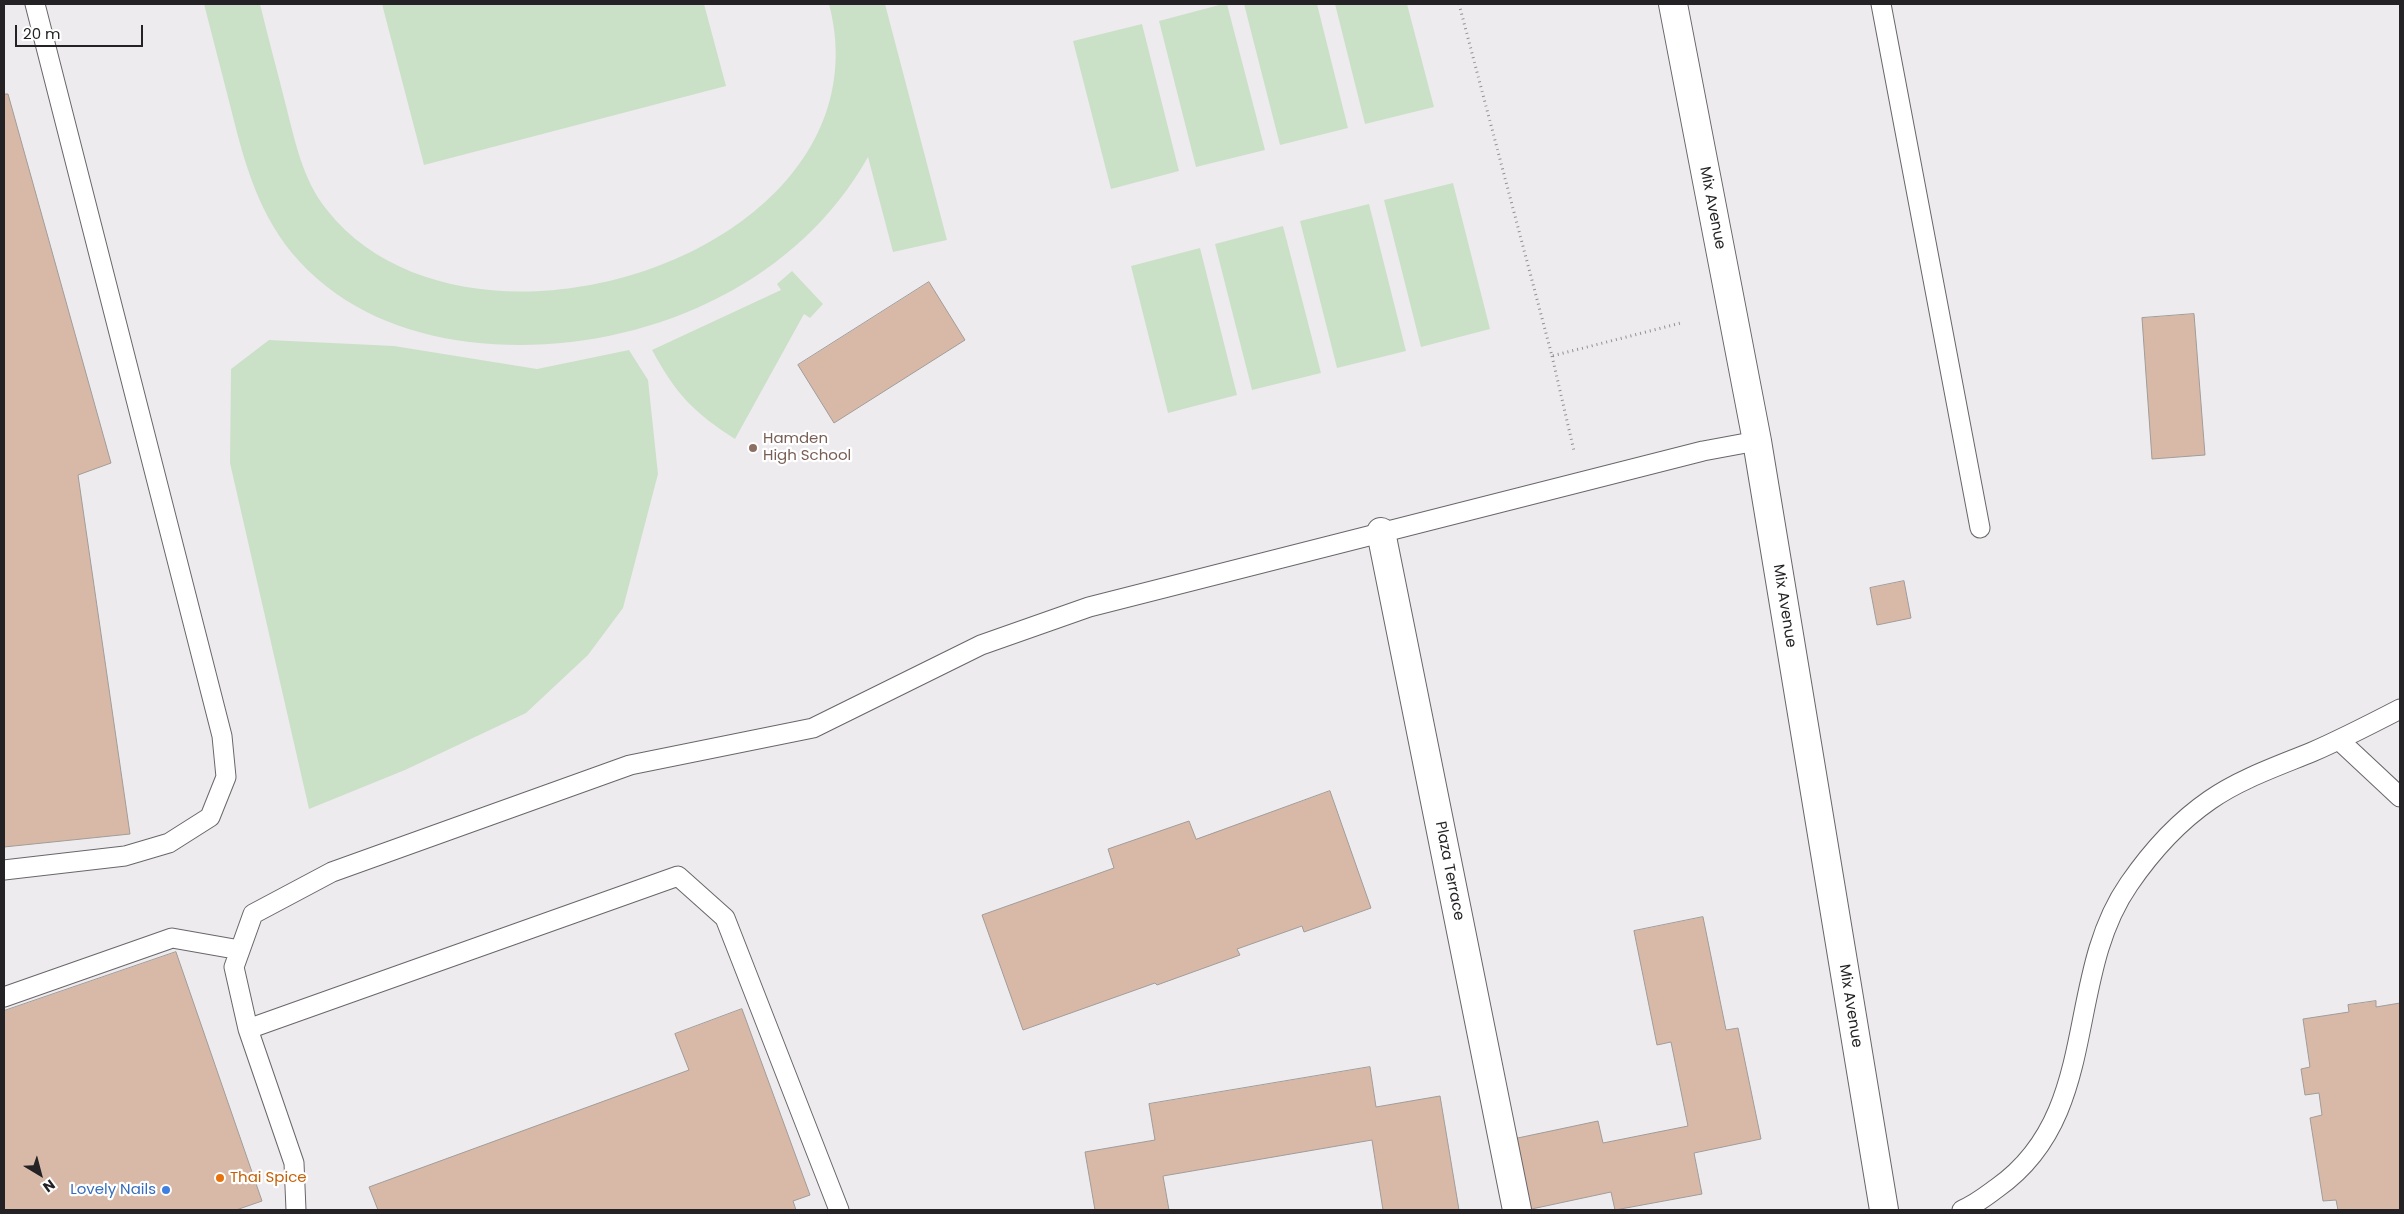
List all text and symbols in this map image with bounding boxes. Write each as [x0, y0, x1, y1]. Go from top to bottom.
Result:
scale bar [18, 15, 145, 47]
text: 20 m [23, 23, 61, 44]
street label: Mix Avenue [1695, 165, 1729, 251]
place label: Hamden High School [763, 430, 851, 465]
marker: Hamden High School [747, 442, 759, 454]
street label: Mix Avenue [1769, 563, 1799, 649]
street label: Plaza Terrace [1431, 820, 1467, 922]
street label: Mix Avenue [1835, 963, 1865, 1049]
north arrow [15, 1149, 65, 1199]
place label: Thai Spice [230, 1169, 307, 1187]
marker: Thai Spice [214, 1172, 226, 1184]
text: N [39, 1175, 59, 1197]
place label: Lovely Nails [70, 1181, 156, 1199]
marker: Lovely Nails [160, 1184, 172, 1196]

